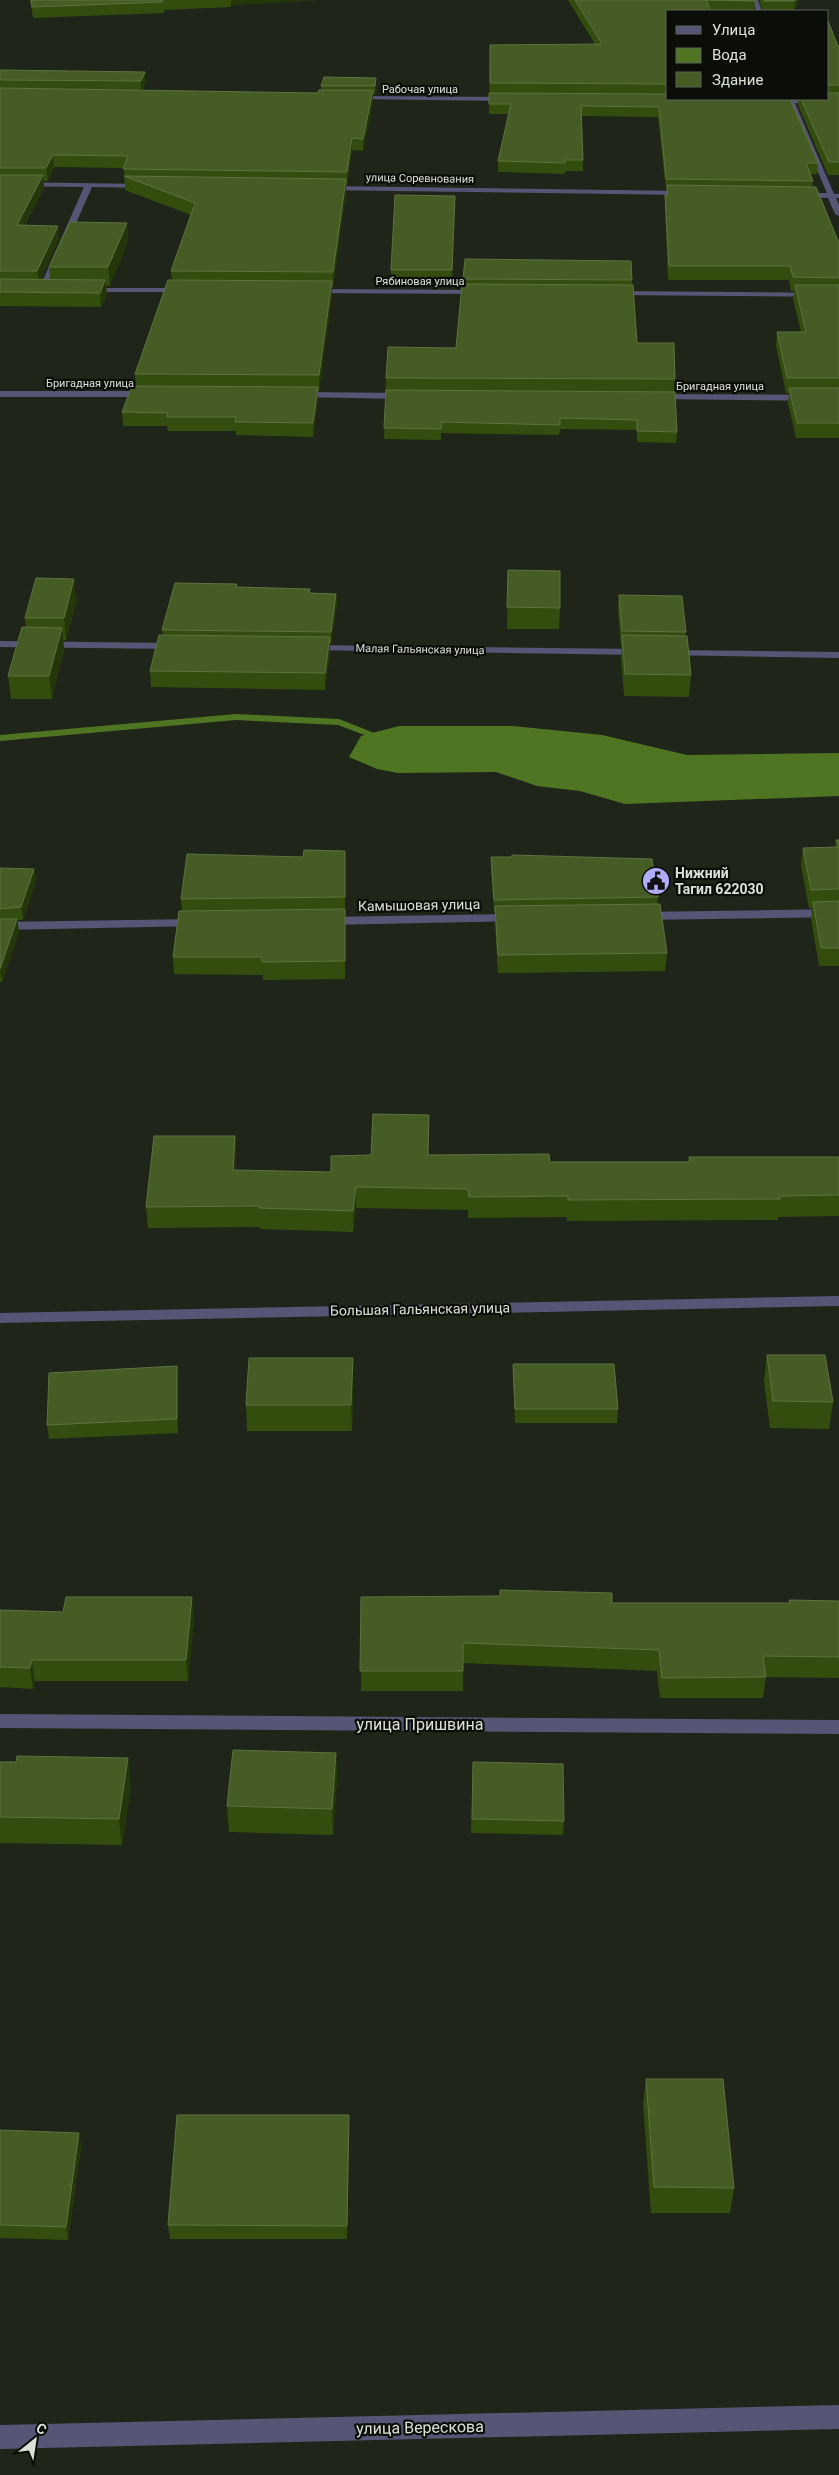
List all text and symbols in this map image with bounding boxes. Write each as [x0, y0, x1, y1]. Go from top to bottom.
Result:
legend [666, 10, 829, 100]
text: Улица [712, 21, 755, 39]
text: Вода [712, 46, 747, 64]
text: Здание [712, 71, 763, 89]
street label: Рабочая улица [382, 83, 458, 96]
street label: улица Соревнования [366, 171, 474, 186]
street label: Рябиновая улица [375, 275, 465, 288]
street label: Бригадная улица [46, 377, 134, 390]
street label: Бригадная улица [676, 380, 764, 393]
street label: Малая Гальянская улица [355, 642, 485, 657]
place label: Нижний Тагил 622030 [675, 865, 764, 897]
public building icon: Нижний Тагил 622030 [641, 866, 671, 896]
street label: Камышовая улица [358, 896, 480, 914]
street label: Большая Гальянская улица [330, 1299, 510, 1319]
street label: улица Пришвина [357, 1715, 483, 1734]
north arrow [10, 2415, 60, 2465]
street label: улица Верескова [356, 2417, 484, 2438]
text: С [34, 2420, 49, 2438]

